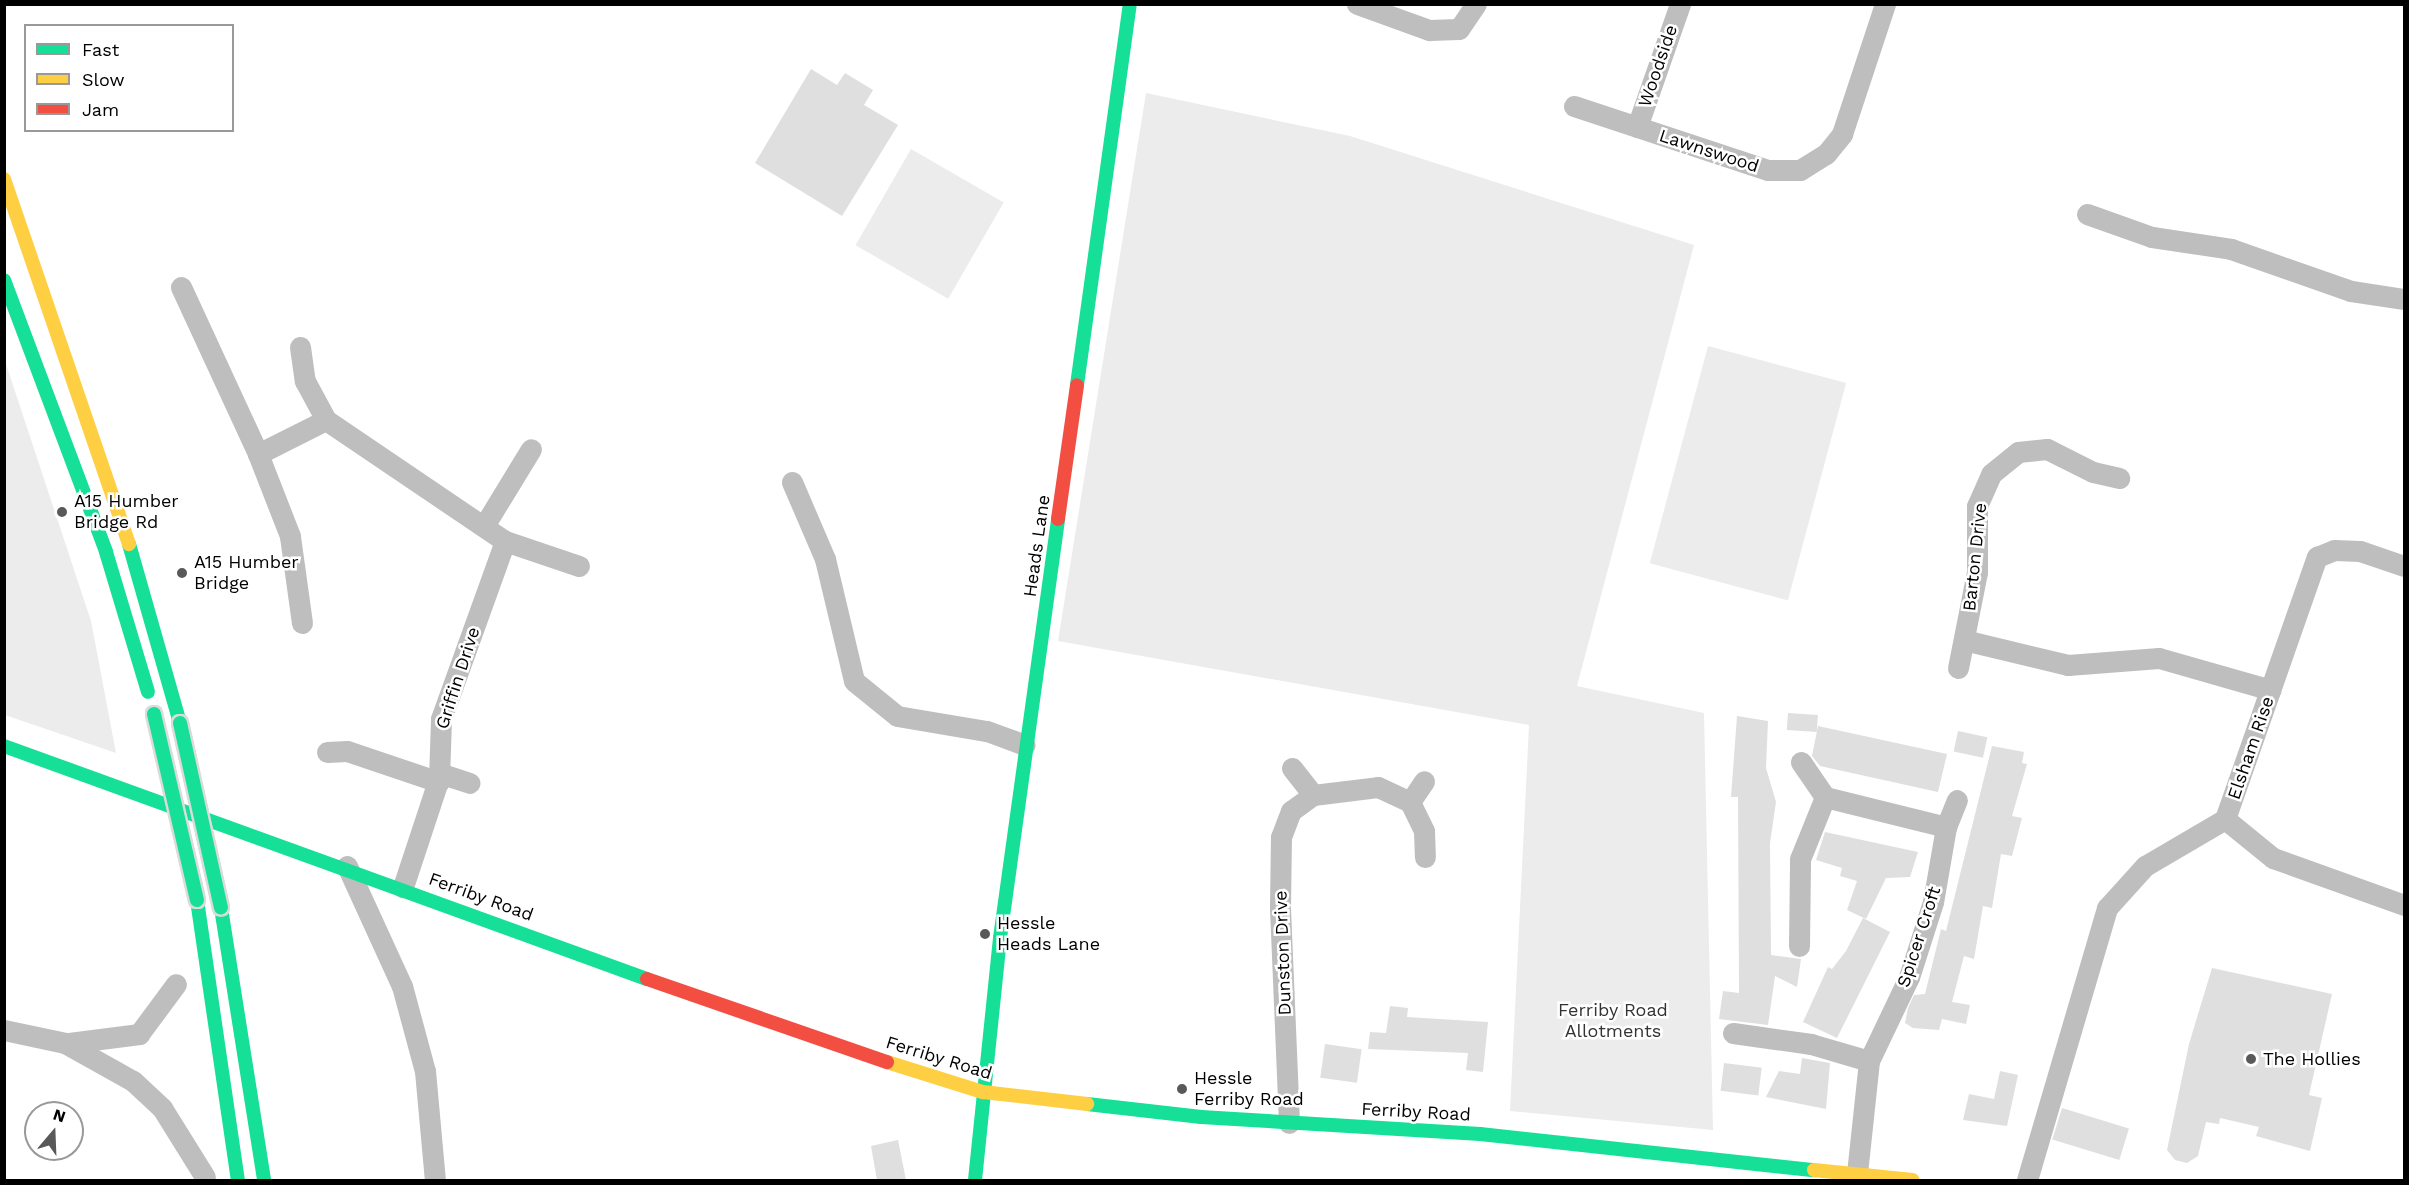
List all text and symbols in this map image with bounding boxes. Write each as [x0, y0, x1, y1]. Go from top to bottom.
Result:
street label: Woodside [1634, 22, 1682, 110]
legend [24, 24, 234, 132]
text: Fast [82, 39, 119, 60]
text: Slow [82, 69, 125, 90]
text: Jam [82, 99, 119, 120]
street label: Lawnswood [1656, 125, 1762, 177]
place label: A15 Humber Bridge Rd [74, 491, 179, 534]
street label: Heads Lane [1019, 493, 1055, 599]
street label: Barton Drive [1959, 502, 1991, 612]
marker: A15 Humber Bridge Rd [55, 505, 69, 519]
place label: A15 Humber Bridge [194, 552, 299, 594]
marker: A15 Humber Bridge [175, 566, 189, 580]
street label: Griffin Drive [431, 624, 485, 732]
street label: Elsham Rise [2223, 694, 2279, 802]
street label: Ferriby Road [426, 868, 536, 926]
street label: Spicer Croft [1892, 884, 1946, 990]
street label: Dunston Drive [1270, 890, 1296, 1016]
place label: Hessle Heads Lane [997, 913, 1100, 956]
marker: Hessle Heads Lane [978, 927, 992, 941]
park label: Ferriby Road Allotments [1558, 1000, 1668, 1042]
street label: Ferriby Road [883, 1032, 995, 1084]
place label: The Hollies [2263, 1048, 2361, 1070]
marker: The Hollies [2244, 1052, 2258, 1066]
place label: Hessle Ferriby Road [1194, 1068, 1304, 1110]
marker: Hessle Ferriby Road [1175, 1082, 1189, 1096]
street label: Ferriby Road [1360, 1098, 1472, 1126]
north arrow [24, 1101, 84, 1161]
text: N [51, 1104, 68, 1126]

